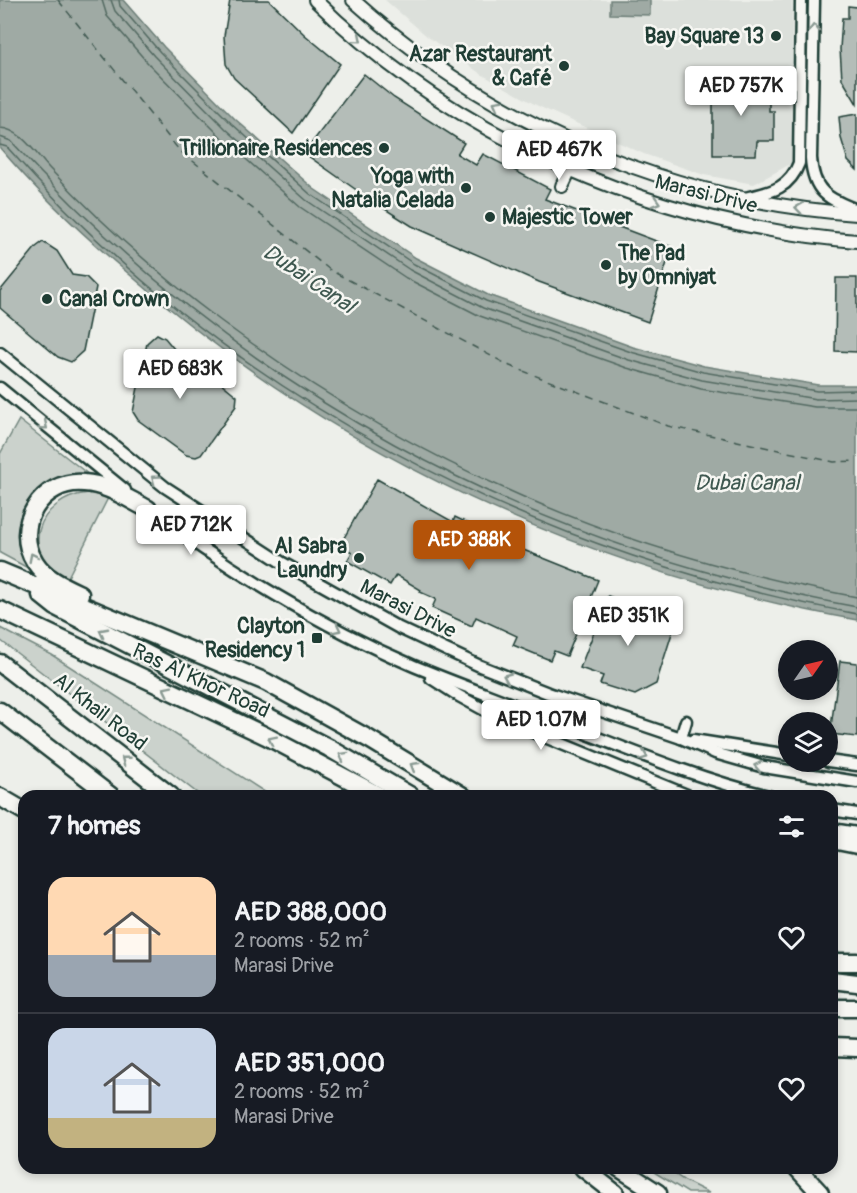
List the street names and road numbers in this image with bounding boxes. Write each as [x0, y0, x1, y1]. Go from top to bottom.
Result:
street label: Marasi Drive [652, 168, 761, 220]
street label: Marasi Drive [355, 573, 461, 645]
street label: Ras Al Khor Road [128, 637, 274, 725]
street label: Al Khail Road [47, 667, 153, 757]

